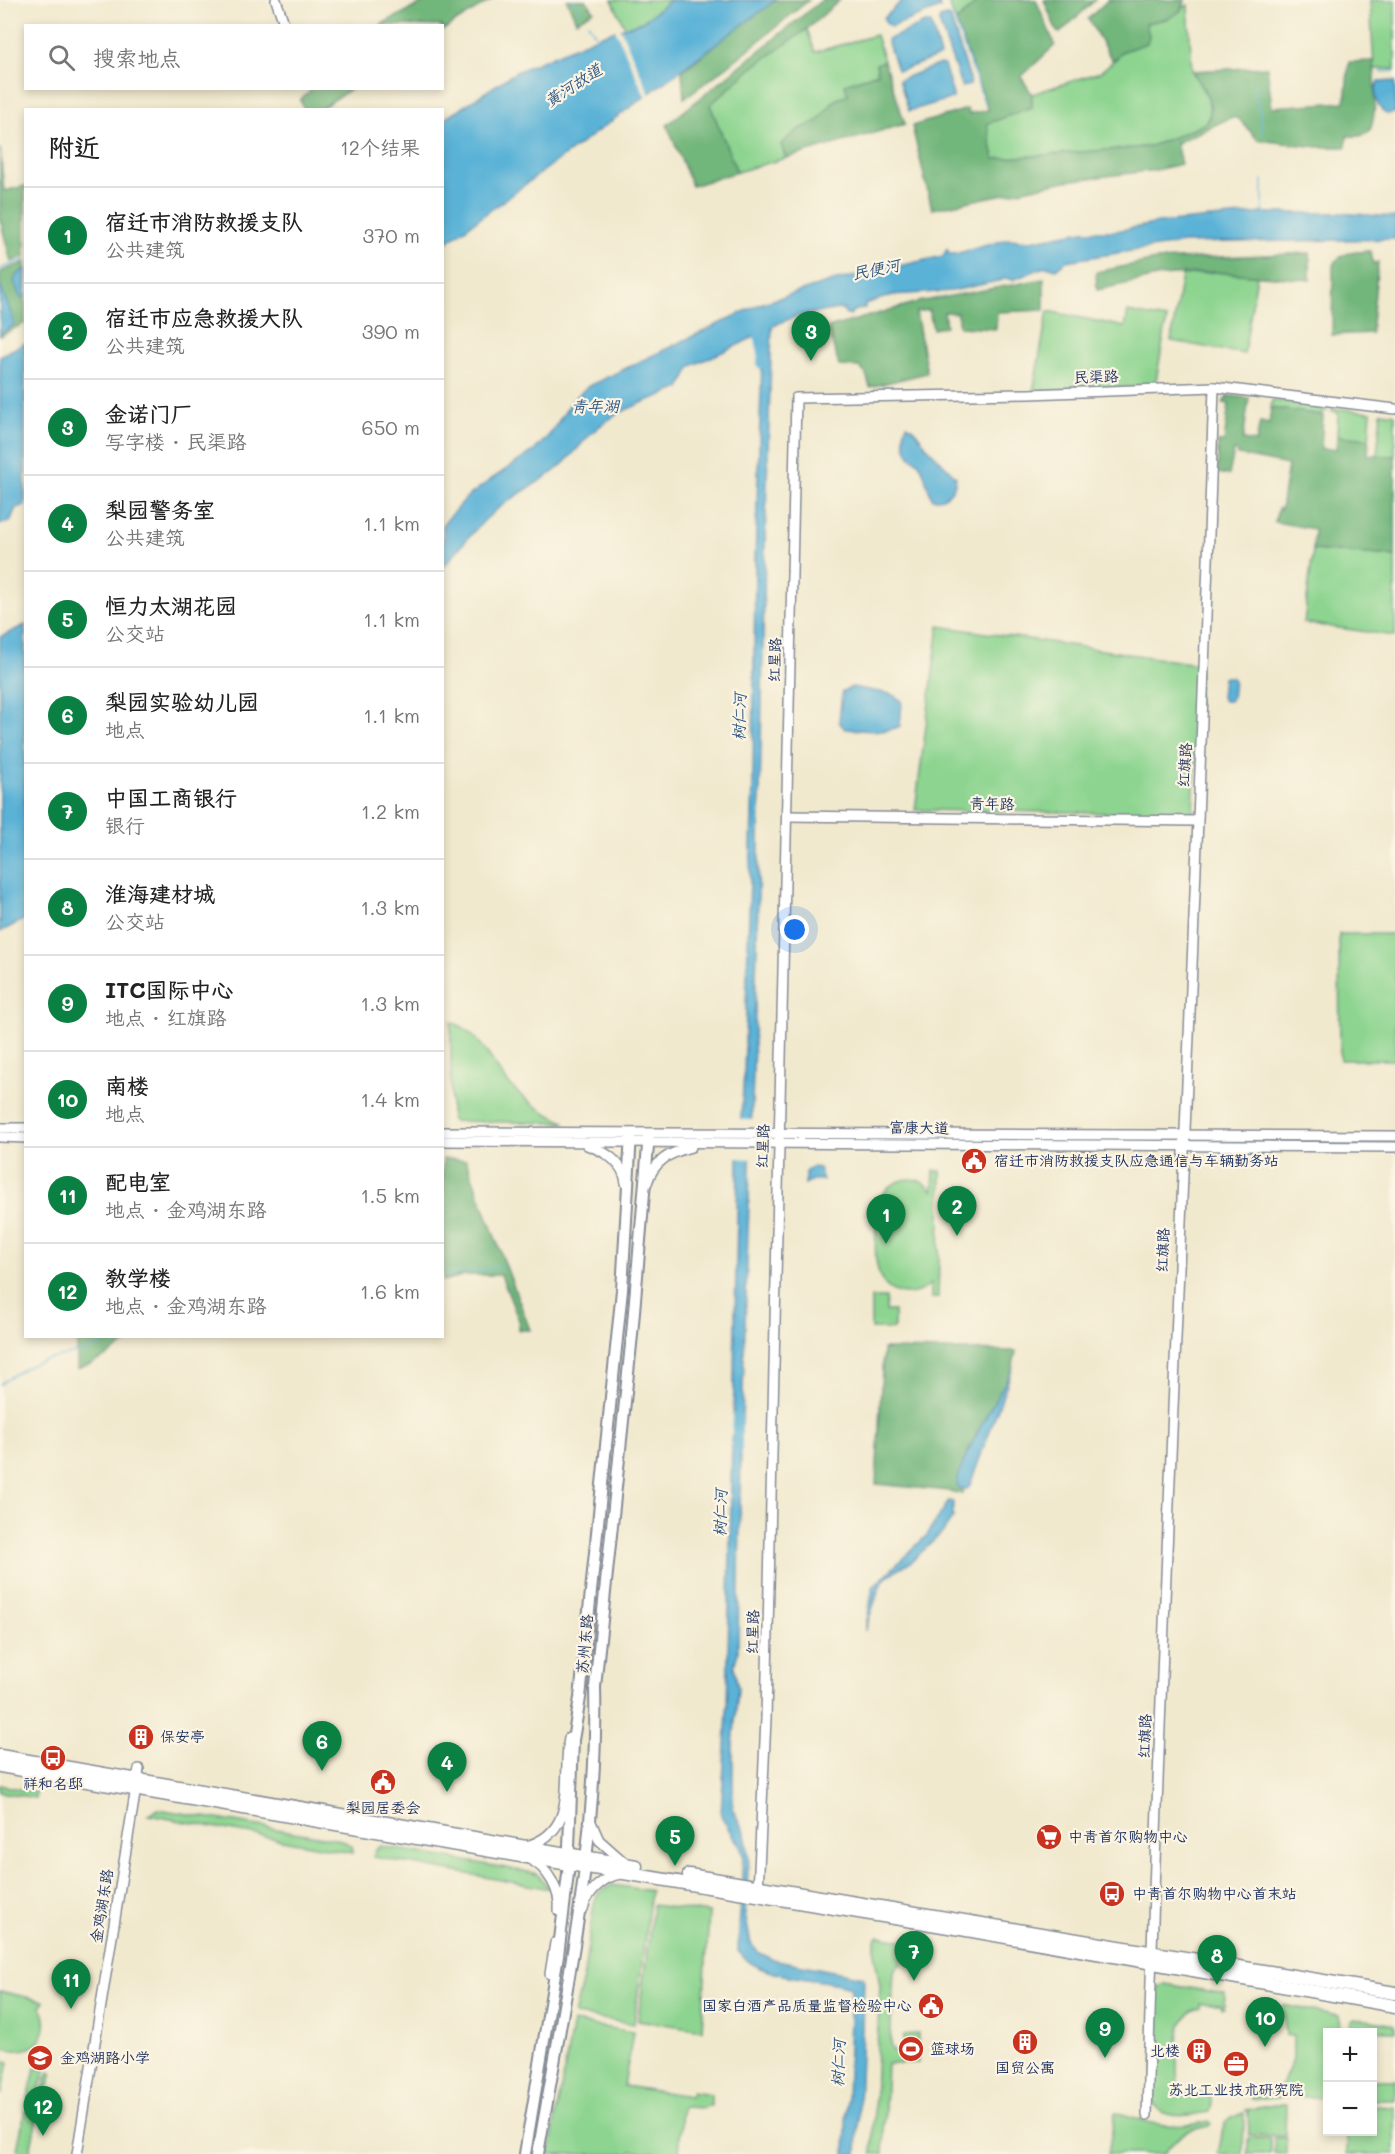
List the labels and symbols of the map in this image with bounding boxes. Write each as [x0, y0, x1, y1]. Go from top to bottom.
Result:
water label: 黄河故道 [540, 57, 607, 111]
water label: 民便河 [850, 253, 904, 283]
pin: 3 [792, 312, 830, 361]
street label: 民渠路 [1073, 365, 1119, 387]
water label: 青年湖 [571, 395, 621, 416]
street label: 红星路 [764, 637, 784, 683]
water label: 树仁河 [728, 690, 749, 741]
street label: 红旗路 [1173, 742, 1195, 788]
street label: 青年路 [969, 793, 1015, 813]
your location [780, 915, 809, 944]
street label: 富康大道 [889, 1116, 949, 1138]
street label: 红星路 [751, 1123, 773, 1169]
public building icon: 宿迁市消防救援支队应急通信与车辆勤务站 [959, 1146, 989, 1176]
place label: 宿迁市消防救援支队应急通信与车辆勤务站 [994, 1150, 1279, 1170]
pin: 2 [938, 1186, 976, 1236]
pin: 1 [866, 1194, 906, 1244]
street label: 红旗路 [1151, 1227, 1173, 1273]
water label: 树仁河 [709, 1486, 730, 1537]
street label: 红星路 [742, 1609, 762, 1655]
street label: 苏州东路 [571, 1613, 597, 1675]
street label: 红旗路 [1133, 1713, 1155, 1759]
building icon: 保安亭 [126, 1722, 156, 1752]
pin: 6 [302, 1722, 342, 1771]
place label: 保安亭 [160, 1726, 205, 1746]
pin: 4 [428, 1742, 466, 1792]
bus stop icon: 祥和名邸 [38, 1743, 68, 1773]
public building icon: 梨园居委会 [368, 1767, 398, 1797]
place label: 祥和名邸 [23, 1773, 83, 1793]
place label: 梨园居委会 [345, 1797, 421, 1817]
pin: 5 [656, 1816, 694, 1866]
supermarket icon: 中青首尔购物中心 [1034, 1822, 1064, 1852]
place label: 中青首尔购物中心 [1068, 1826, 1188, 1846]
street label: 金鸡湖东路 [85, 1867, 117, 1944]
bus stop icon: 中青首尔购物中心首末站 [1097, 1879, 1127, 1909]
place label: 中青首尔购物中心首末站 [1132, 1883, 1297, 1903]
pin: 7 [894, 1932, 934, 1981]
pin: 8 [1198, 1936, 1236, 1985]
pin: 11 [52, 1960, 90, 2009]
public building icon: 国家白酒产品质量监督检验中心 [916, 1991, 946, 2021]
place label: 国家白酒产品质量监督检验中心 [702, 1995, 912, 2015]
pin: 10 [1246, 1998, 1284, 2047]
pin: 9 [1086, 2008, 1124, 2058]
building icon: 国贸公寓 [1010, 2027, 1040, 2057]
sports icon: 篮球场 [896, 2034, 926, 2064]
water label: 树仁河 [826, 2036, 849, 2087]
building icon: 北楼 [1184, 2036, 1214, 2066]
place label: 篮球场 [930, 2038, 975, 2058]
place label: 北楼 [1150, 2040, 1180, 2060]
school or university icon: 金鸡湖路小学 [25, 2043, 55, 2073]
place label: 金鸡湖路小学 [60, 2047, 150, 2067]
office icon: 苏北工业技术研究院 [1221, 2049, 1251, 2079]
place label: 国贸公寓 [995, 2057, 1055, 2077]
place label: 苏北工业技术研究院 [1168, 2079, 1304, 2099]
pin: 12 [24, 2086, 63, 2136]

